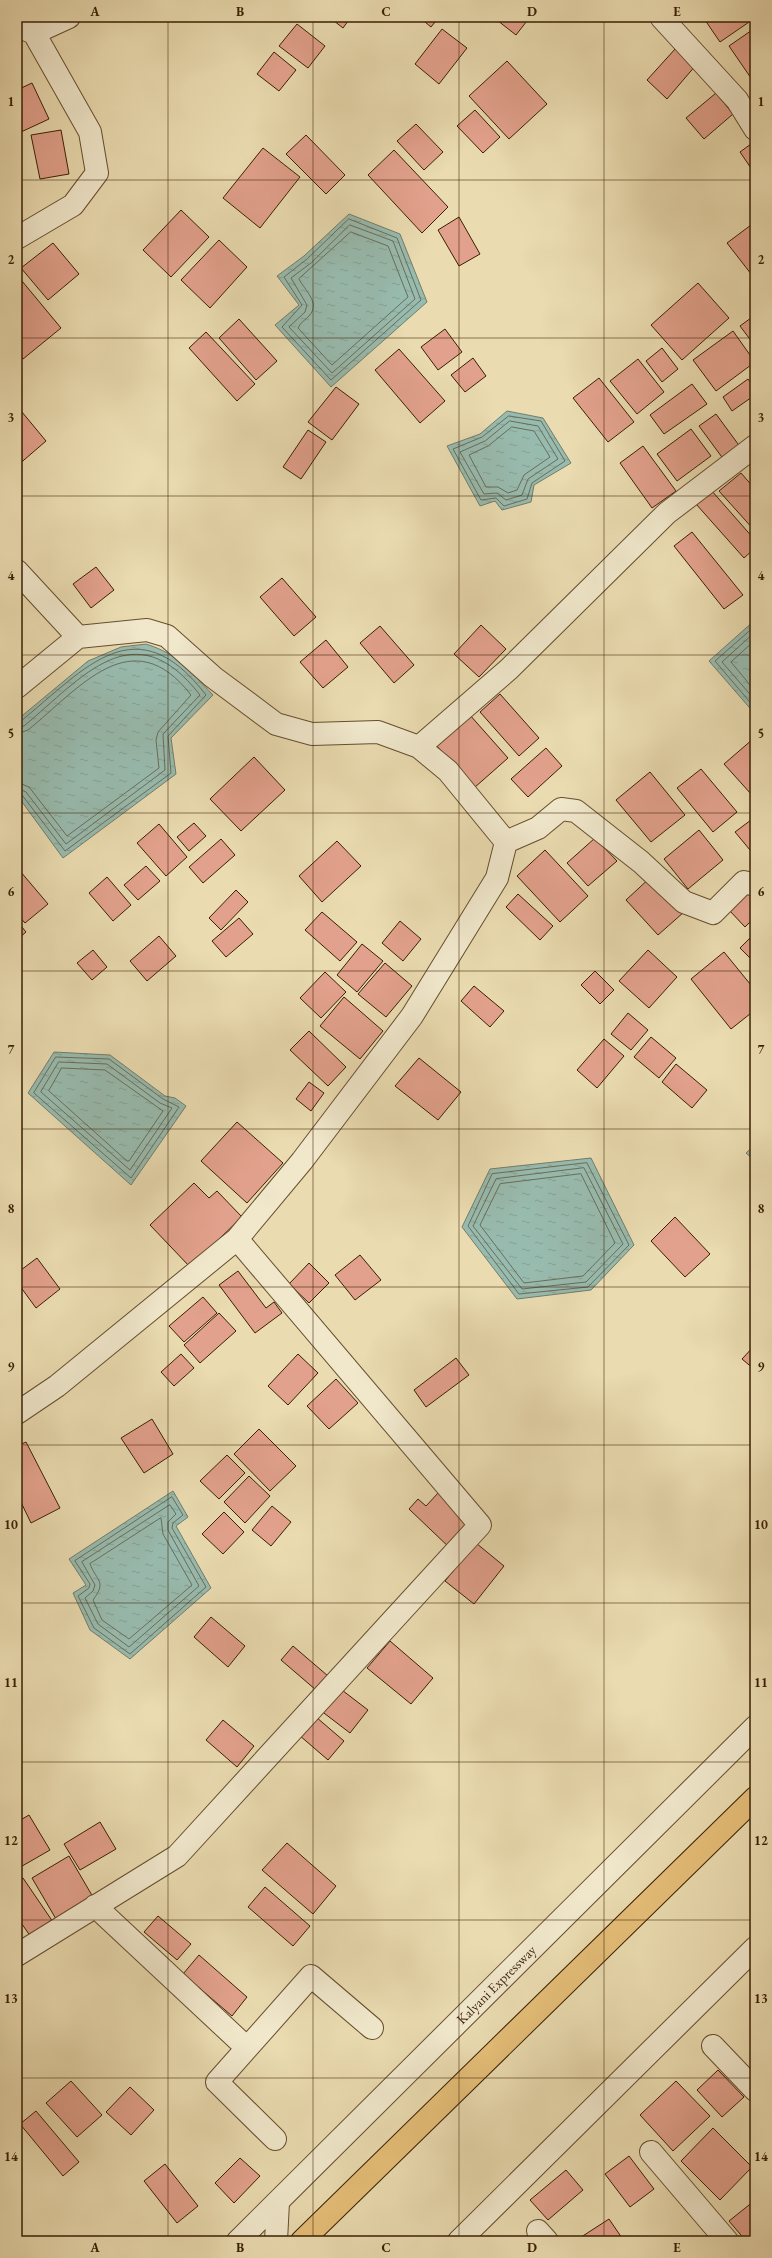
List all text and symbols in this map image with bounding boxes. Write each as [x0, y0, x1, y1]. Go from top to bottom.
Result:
text: A [89, 3, 100, 20]
text: B [236, 3, 244, 20]
text: C [381, 3, 391, 20]
text: D [527, 3, 537, 20]
text: E [673, 3, 681, 20]
text: 1 [8, 93, 15, 110]
text: 1 [758, 93, 765, 110]
text: 2 [8, 251, 15, 268]
text: 2 [758, 251, 765, 268]
text: 3 [8, 409, 15, 426]
text: 3 [758, 409, 765, 426]
text: 4 [8, 567, 15, 584]
text: 4 [758, 567, 765, 584]
text: 5 [8, 725, 14, 742]
text: 5 [758, 725, 764, 742]
text: 6 [8, 883, 15, 900]
text: 6 [758, 883, 765, 900]
text: 7 [8, 1041, 15, 1058]
text: 7 [758, 1041, 765, 1058]
text: 8 [8, 1200, 15, 1217]
text: 8 [758, 1200, 765, 1217]
text: 9 [8, 1358, 15, 1375]
text: 9 [758, 1358, 765, 1375]
text: 10 [4, 1516, 18, 1533]
text: 10 [754, 1516, 768, 1533]
text: 11 [4, 1674, 18, 1691]
text: 11 [754, 1674, 768, 1691]
text: 12 [4, 1832, 18, 1849]
text: 12 [754, 1832, 768, 1849]
street label: Kalyani Expressway [453, 1940, 540, 2028]
text: 13 [4, 1990, 18, 2007]
text: 13 [754, 1990, 768, 2007]
text: 14 [4, 2148, 18, 2165]
text: 14 [754, 2148, 768, 2165]
text: A [89, 2239, 100, 2256]
text: B [236, 2239, 244, 2256]
text: C [381, 2239, 391, 2256]
text: D [527, 2239, 537, 2256]
text: E [673, 2239, 681, 2256]

